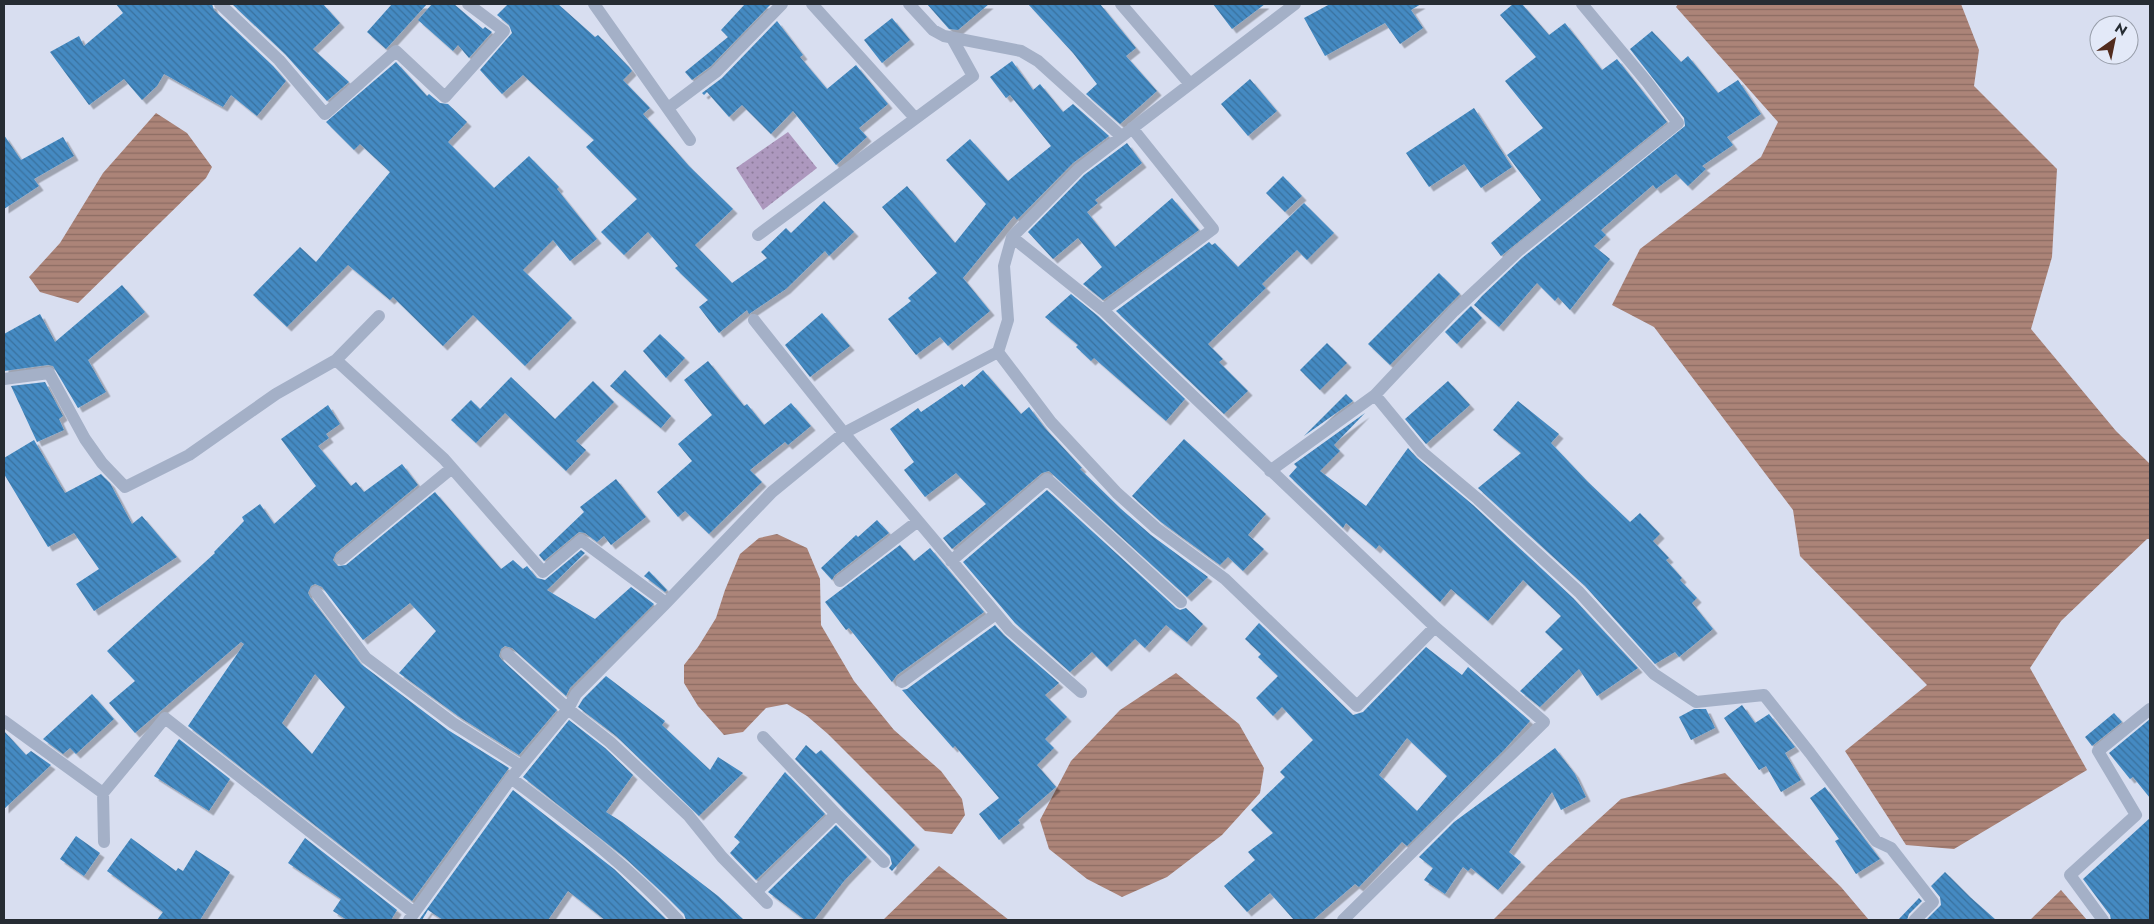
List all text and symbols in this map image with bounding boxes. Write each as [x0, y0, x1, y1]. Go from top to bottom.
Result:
north arrow [2089, 15, 2139, 65]
text: N [2111, 18, 2131, 41]

